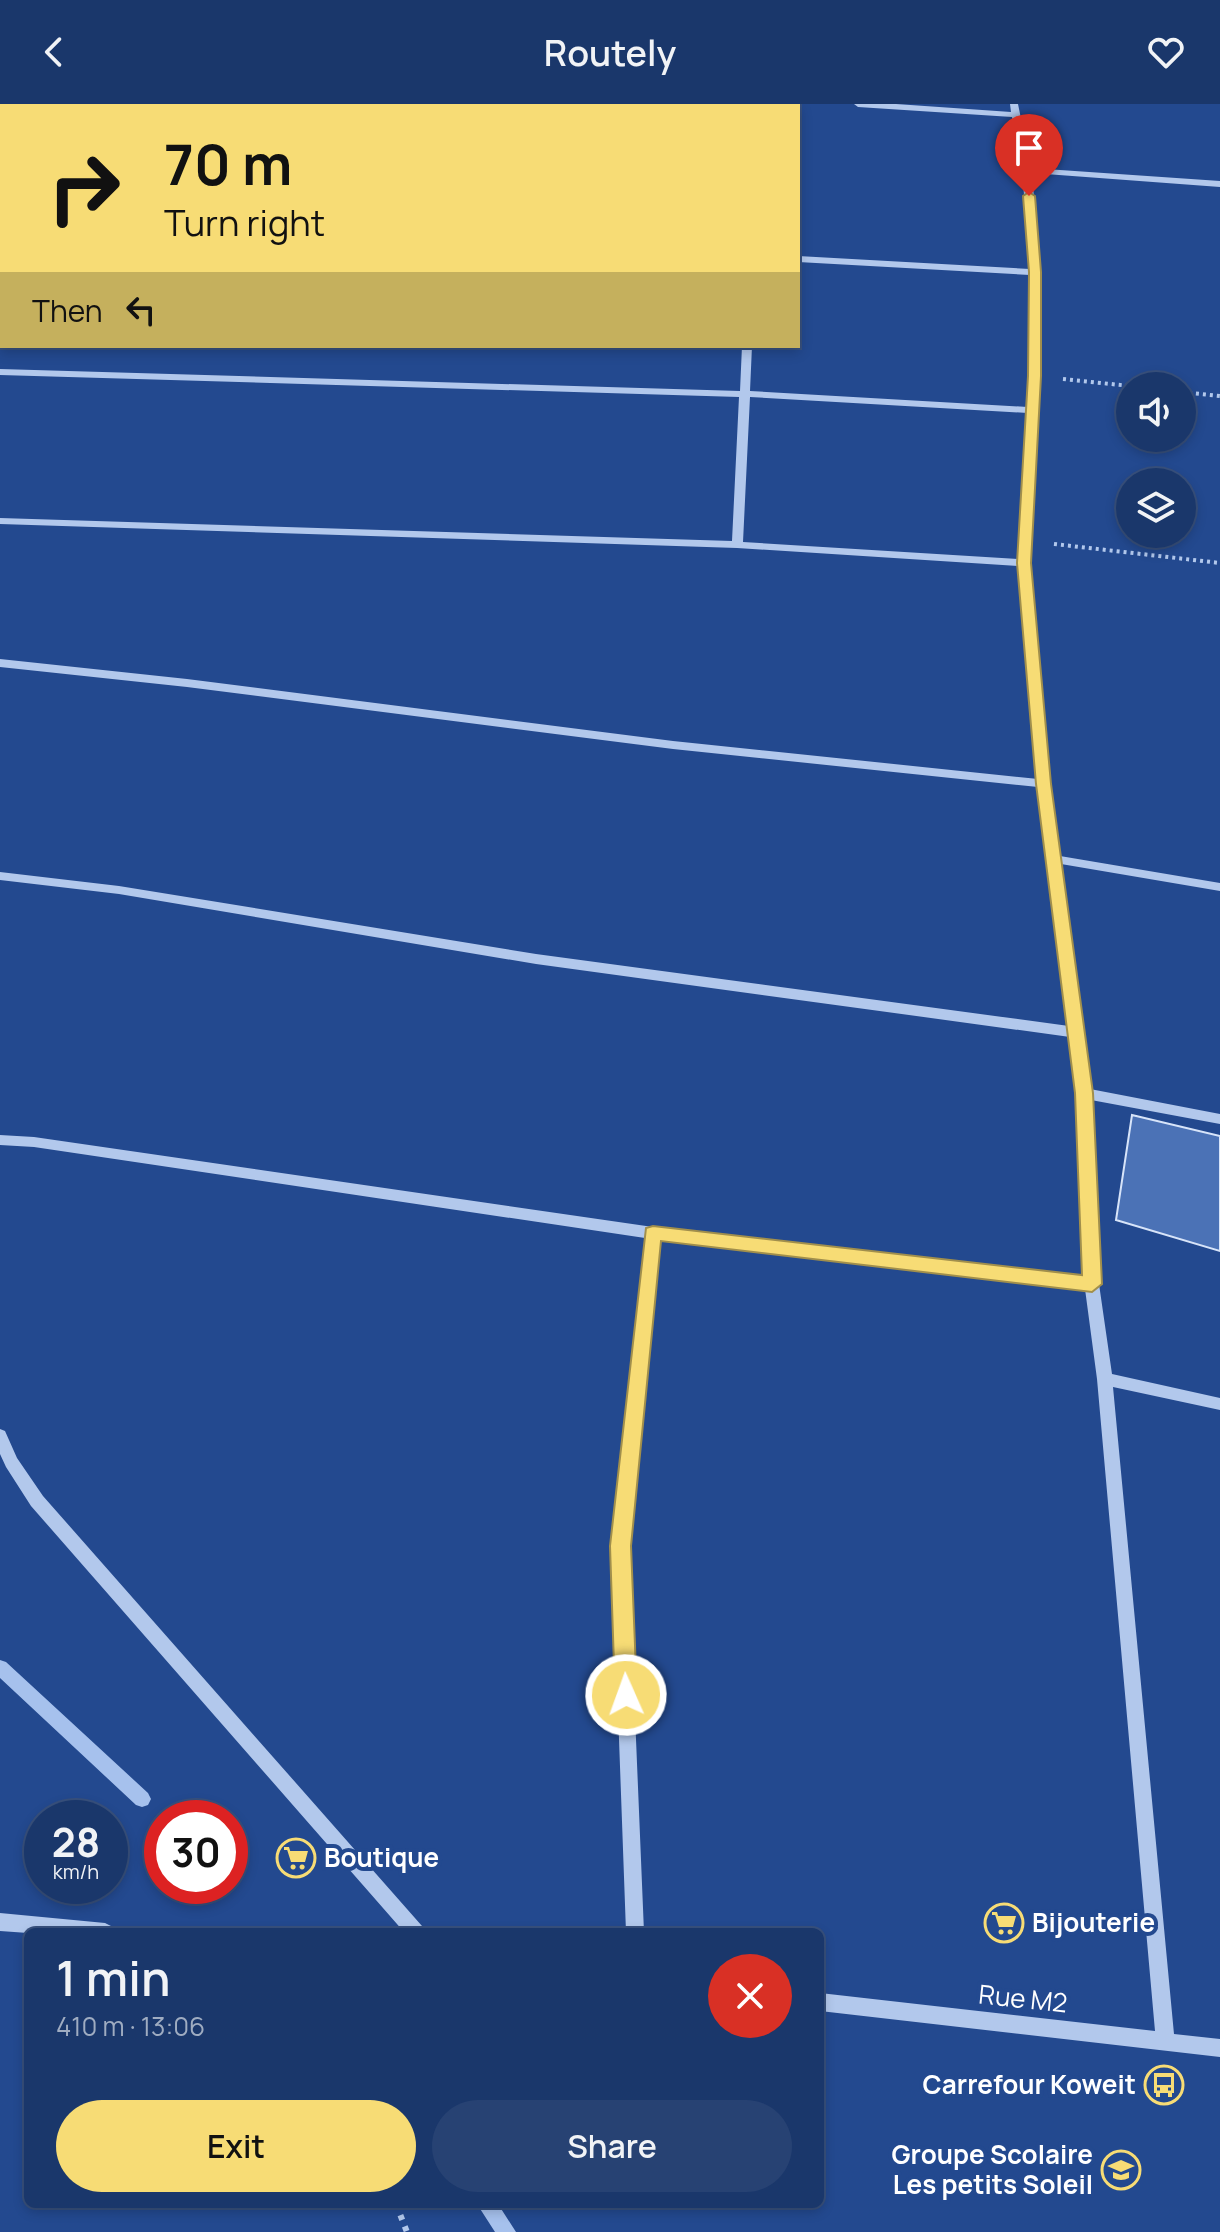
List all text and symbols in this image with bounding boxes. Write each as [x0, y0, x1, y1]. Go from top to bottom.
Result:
text: Routely [544, 28, 676, 77]
icon: back [32, 30, 76, 74]
icon: heart [1144, 30, 1188, 74]
pin [995, 114, 1063, 196]
text: 70 m [164, 125, 292, 202]
icon: arrive [1007, 126, 1051, 170]
icon: right [32, 136, 136, 240]
text: Turn right [164, 198, 325, 247]
icon: left [119, 288, 163, 332]
text: Then [32, 290, 103, 331]
map controls [1116, 372, 1196, 548]
button: sound [1116, 372, 1196, 452]
button: layers [1116, 468, 1196, 548]
position arrow [584, 1653, 668, 1737]
speed limit sign: 30 [144, 1800, 248, 1904]
text: 28 [52, 1814, 100, 1869]
supermarket icon: Boutique [275, 1837, 317, 1879]
place label: Boutique [324, 1839, 439, 1875]
text: km/h [53, 1858, 99, 1885]
supermarket icon: Bijouterie [983, 1902, 1025, 1944]
place label: Bijouterie [1032, 1904, 1155, 1940]
text: 1 min [56, 1945, 170, 2010]
button: close [708, 1954, 792, 2038]
street label: Rue M2 [977, 1975, 1069, 2021]
text: 410 m · 13:06 [56, 2008, 205, 2044]
bus stop icon: Carrefour Koweit [1143, 2064, 1185, 2106]
place label: Carrefour Koweit [923, 2066, 1136, 2102]
button: Exit [56, 2100, 416, 2192]
button: Share [432, 2100, 792, 2192]
place label: Groupe Scolaire Les petits Soleil [892, 2136, 1093, 2202]
school or university icon: Groupe Scolaire Les petits Soleil [1100, 2149, 1142, 2191]

